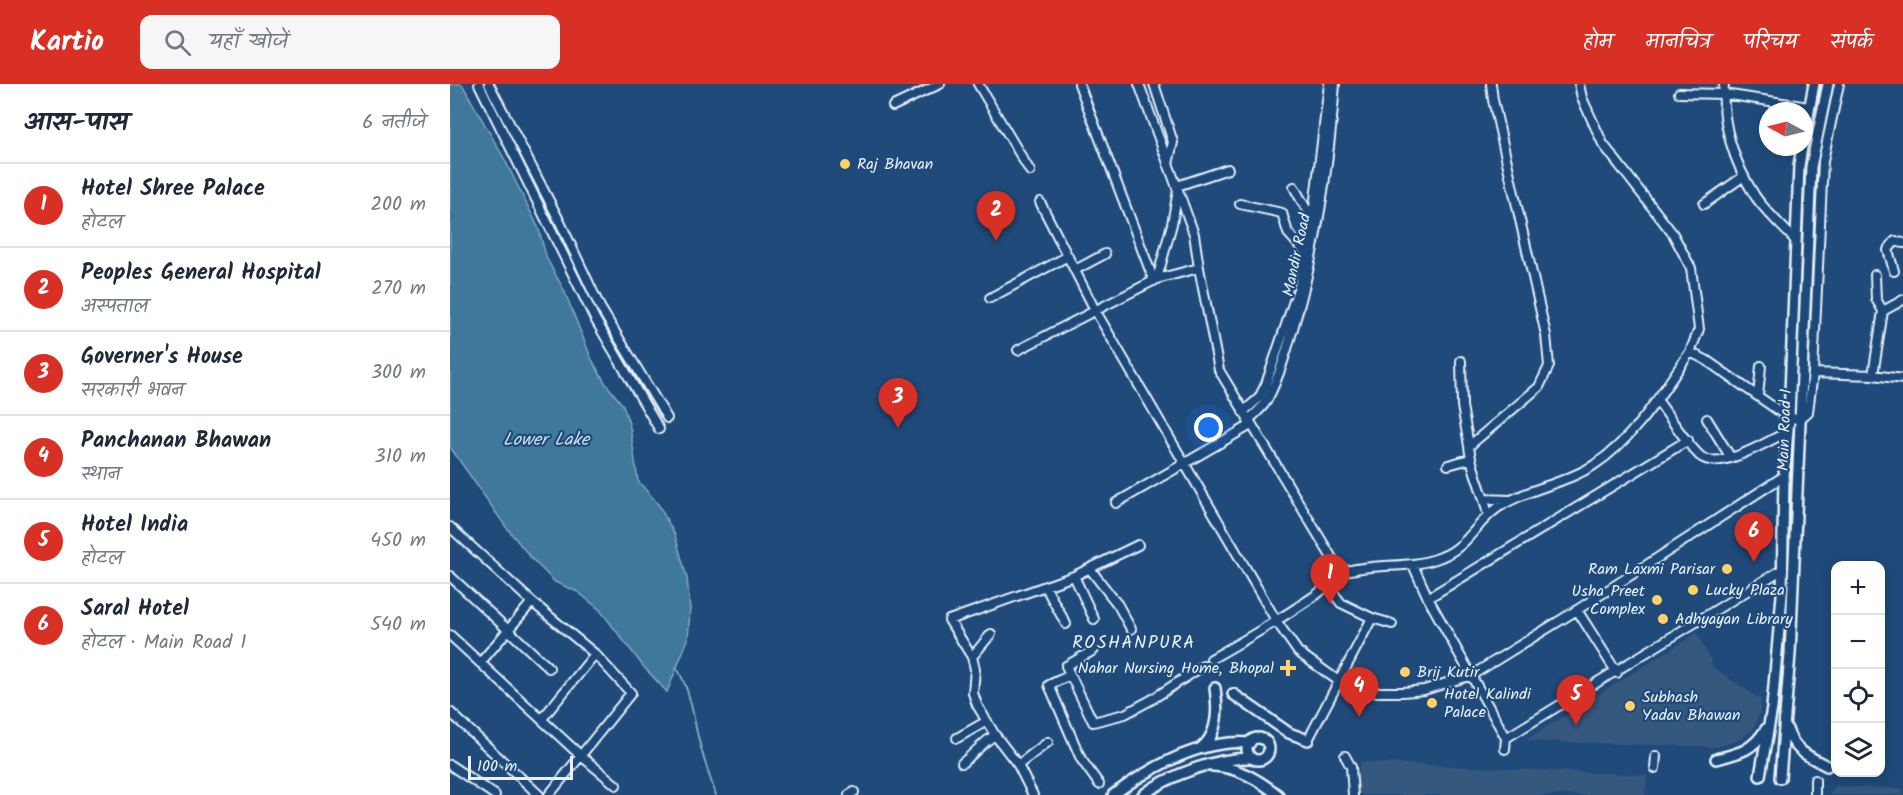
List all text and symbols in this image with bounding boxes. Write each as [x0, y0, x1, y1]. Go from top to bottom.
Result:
search box [140, 15, 560, 69]
text: Kartio [30, 20, 104, 65]
text: यहाँ खोजें [209, 25, 288, 60]
icon: search [161, 26, 194, 59]
text: होम [1583, 26, 1612, 59]
text: मानचित्र [1645, 26, 1711, 59]
text: परिचय [1744, 26, 1797, 59]
text: संपर्क [1830, 26, 1873, 59]
text: आस-पास [24, 102, 128, 144]
north arrow [1759, 102, 1813, 156]
text: 6 नतीजे [362, 107, 426, 139]
place label: Raj Bhavan [857, 152, 933, 177]
marker: Raj Bhavan [838, 157, 852, 171]
text: Hotel Shree Palace [81, 172, 265, 207]
text: 1 [40, 189, 47, 221]
text: 200 m [370, 189, 426, 221]
pin: 2 [976, 192, 1016, 241]
text: होटल [81, 207, 123, 239]
street label: Mandir Road [1276, 210, 1318, 299]
text: Peoples General Hospital [81, 256, 321, 291]
text: 2 [38, 273, 49, 305]
text: 270 m [371, 273, 426, 305]
text: अस्पताल [81, 291, 148, 323]
text: Governer's House [81, 340, 243, 375]
text: 3 [38, 357, 49, 389]
text: 300 m [371, 357, 426, 389]
text: सरकारी भवन [81, 375, 184, 407]
pin: 3 [878, 378, 918, 428]
street label: Main Road 1 [1771, 388, 1799, 472]
your location [1194, 413, 1223, 442]
text: Panchanan Bhawan [81, 424, 271, 459]
water label: Lower Lake [503, 426, 591, 455]
text: 4 [38, 441, 49, 473]
text: 310 m [374, 441, 426, 473]
text: स्थान [81, 459, 120, 491]
text: Hotel India [81, 508, 188, 543]
pin: 6 [1734, 512, 1774, 562]
text: 5 [38, 525, 49, 557]
text: 450 m [370, 525, 426, 557]
text: होटल [81, 543, 123, 575]
pin: 1 [1310, 554, 1350, 604]
place label: Ram Laxmi Parisar [1588, 557, 1717, 582]
map controls [1831, 561, 1885, 777]
button: + [1831, 561, 1885, 615]
marker: Ram Laxmi Parisar [1720, 562, 1734, 576]
place label: Lucky Plaza [1705, 578, 1785, 603]
place label: Usha Preet Complex [1572, 579, 1646, 622]
marker: Lucky Plaza [1686, 583, 1700, 597]
text: Saral Hotel [81, 592, 189, 627]
marker: Usha Preet Complex [1650, 593, 1664, 607]
place label: Adhyayan Library [1675, 607, 1793, 632]
text: 6 [38, 609, 49, 641]
text: 540 m [370, 609, 426, 641]
marker: Adhyayan Library [1656, 612, 1670, 626]
button: − [1831, 615, 1885, 669]
text: होटल · Main Road 1 [81, 627, 246, 659]
district label: ROSHANPURA [1072, 629, 1196, 658]
place label: Nahar Nursing Home, Bhopal [1078, 656, 1274, 681]
marker: Nahar Nursing Home, Bhopal [1279, 659, 1297, 677]
place label: Brij Kutir [1417, 660, 1481, 685]
marker: Brij Kutir [1398, 665, 1412, 679]
pin: 4 [1340, 668, 1378, 717]
button: locate [1831, 669, 1885, 723]
pin: 5 [1556, 676, 1596, 725]
place label: Hotel Kalindi Palace [1444, 682, 1532, 725]
place label: Subhash Yadav Bhawan [1642, 685, 1740, 728]
marker: Hotel Kalindi Palace [1425, 696, 1439, 710]
marker: Subhash Yadav Bhawan [1623, 699, 1637, 713]
button: layers [1831, 723, 1885, 777]
scale bar [468, 753, 573, 780]
text: 100 m [477, 754, 517, 779]

